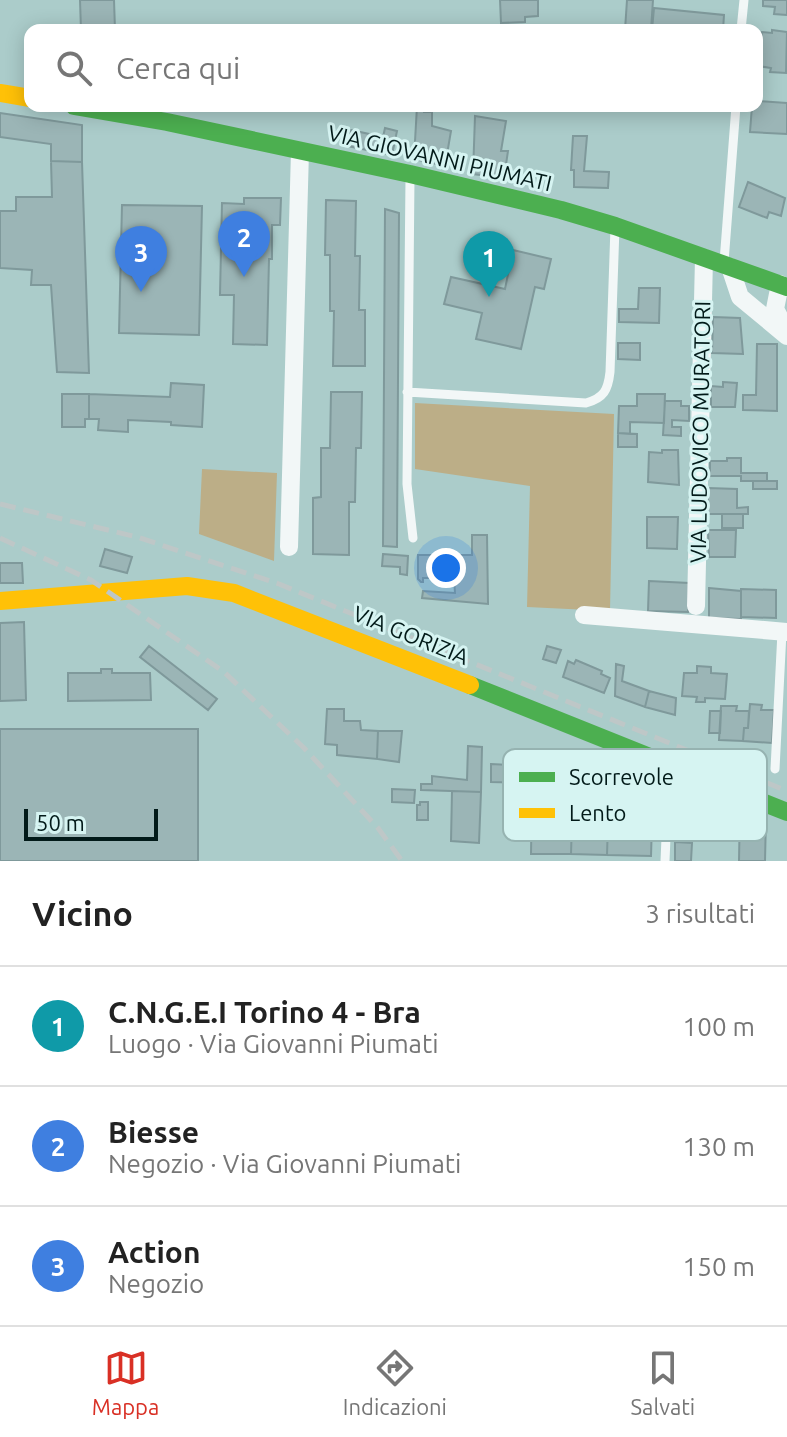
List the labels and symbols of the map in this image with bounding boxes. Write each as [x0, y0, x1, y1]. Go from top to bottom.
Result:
street label: VIA GIOVANNI PIUMATI [326, 120, 555, 195]
pin: 2 [218, 211, 270, 277]
pin: 3 [115, 226, 167, 292]
pin: 1 [463, 231, 515, 297]
street label: VIA LUDOVICO MURATORI [685, 301, 714, 563]
your location [426, 548, 466, 588]
street label: VIA GORIZIA [350, 600, 473, 669]
legend [503, 749, 767, 841]
text: Scorrevole [569, 764, 674, 789]
text: Lento [569, 800, 626, 825]
scale bar [24, 805, 158, 841]

